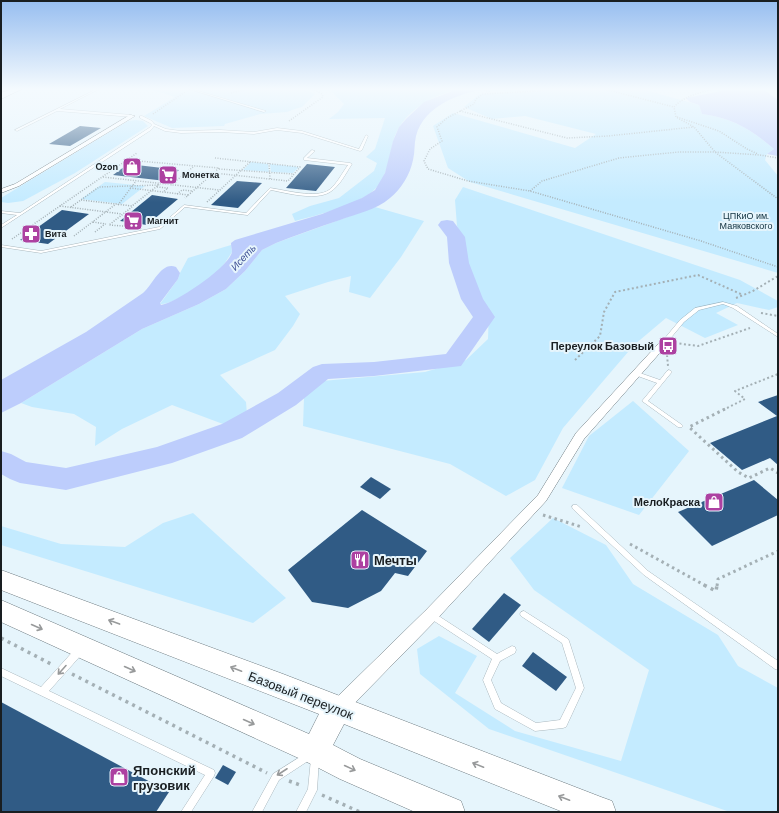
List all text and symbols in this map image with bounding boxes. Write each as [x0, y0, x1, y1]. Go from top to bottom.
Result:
shop icon: Ozon [121, 156, 143, 178]
place label: Ozon [95, 161, 118, 173]
supermarket icon: Монетка [157, 164, 179, 186]
place label: Монетка [182, 169, 220, 181]
supermarket icon: Магнит [122, 210, 144, 232]
park label: ЦПКиО им. Маяковского [720, 210, 772, 232]
place label: Магнит [147, 215, 179, 227]
pharmacy icon: Вита [20, 223, 42, 245]
place label: Вита [45, 228, 67, 240]
water label: Исеть [228, 241, 259, 273]
bus stop icon: Переулок Базовый [657, 335, 679, 357]
place label: Переулок Базовый [551, 339, 654, 353]
shop icon: МелоКраска [703, 491, 725, 513]
place label: МелоКраска [634, 495, 701, 509]
restaurant icon: Мечты [349, 549, 371, 571]
place label: Мечты [374, 552, 417, 569]
one-way arrow [109, 618, 121, 626]
one-way arrow [30, 624, 42, 631]
one-way arrow [57, 665, 66, 675]
one-way arrow [230, 665, 242, 673]
one-way arrow [124, 666, 136, 673]
street label: Базовый переулок [246, 668, 356, 723]
one-way arrow [243, 718, 255, 726]
one-way arrow [472, 760, 484, 768]
place label: Японский грузовик [133, 762, 196, 794]
one-way arrow [344, 765, 356, 772]
shop icon: Японский грузовик [108, 766, 130, 788]
one-way arrow [277, 768, 288, 776]
one-way arrow [559, 794, 571, 802]

